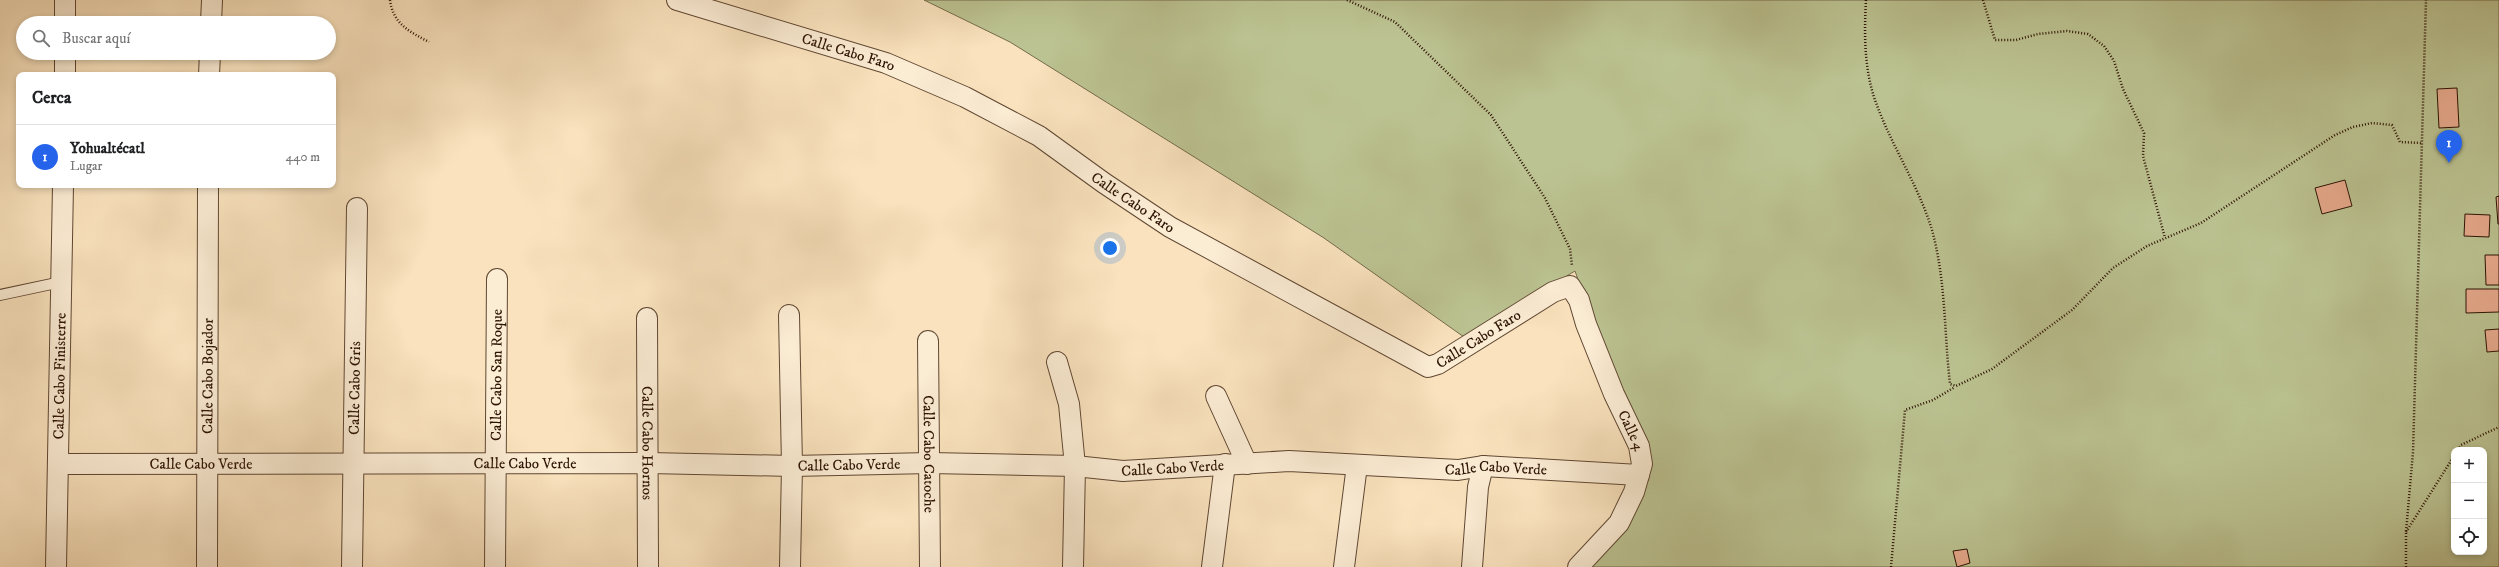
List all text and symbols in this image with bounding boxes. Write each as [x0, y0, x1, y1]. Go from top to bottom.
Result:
search box [16, 16, 336, 60]
icon: search [30, 27, 52, 49]
text: Buscar aquí [62, 29, 130, 48]
street label: Calle Cabo Faro [799, 29, 898, 75]
text: Cerca [32, 87, 71, 109]
pin: 1 [2436, 130, 2462, 163]
text: Yohualtécatl [70, 139, 145, 158]
text: 1 [43, 149, 47, 165]
text: 440 m [285, 149, 320, 165]
text: Lugar [70, 158, 102, 174]
street label: Calle Cabo Faro [1087, 167, 1178, 237]
your location [1100, 238, 1120, 258]
street label: Calle Cabo Faro [1432, 305, 1524, 372]
street label: Calle Cabo San Roque [486, 309, 506, 441]
street label: Calle Cabo Finisterre [49, 312, 70, 440]
street label: Calle Cabo Bojador [198, 318, 217, 434]
street label: Calle Cabo Gris [344, 341, 365, 435]
street label: Calle Cabo Hornos [638, 386, 657, 500]
street label: Calle Cabo Catoche [919, 395, 939, 513]
street label: Calle 4 [1614, 407, 1649, 453]
map controls [2451, 447, 2487, 555]
button: + [2451, 447, 2487, 483]
street label: Calle Cabo Verde [150, 454, 252, 473]
street label: Calle Cabo Verde [474, 454, 576, 473]
street label: Calle Cabo Verde [797, 454, 901, 475]
street label: Calle Cabo Verde [1121, 455, 1224, 481]
street label: Calle Cabo Verde [1444, 456, 1548, 480]
button: − [2451, 483, 2487, 519]
button: locate [2451, 519, 2487, 555]

